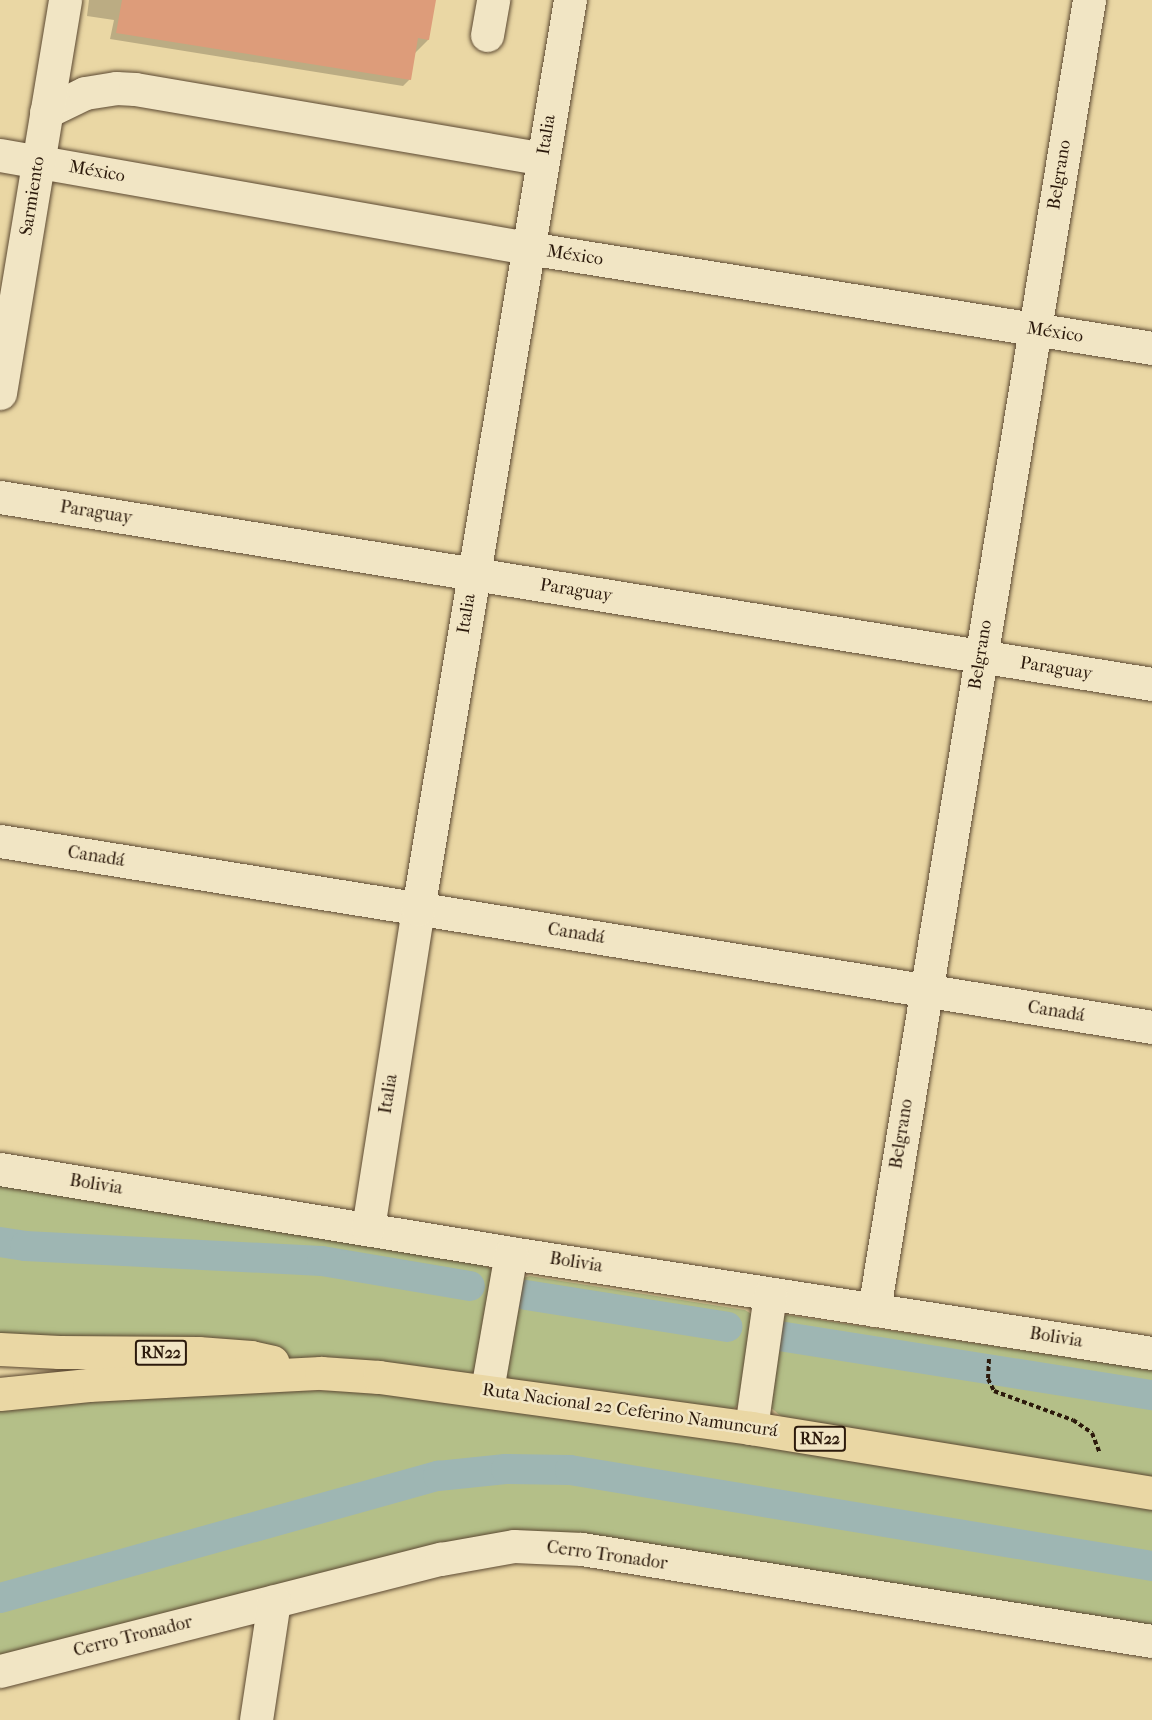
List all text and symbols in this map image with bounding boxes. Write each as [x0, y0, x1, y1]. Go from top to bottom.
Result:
street label: Italia [533, 113, 561, 157]
street label: Belgrano [1044, 138, 1076, 212]
street label: Sarmiento [16, 155, 50, 237]
street label: México [67, 156, 127, 188]
street label: México [545, 241, 605, 271]
street label: México [1025, 318, 1085, 348]
street label: Paraguay [58, 497, 134, 529]
street label: Paraguay [538, 575, 614, 607]
street label: Italia [453, 592, 481, 636]
street label: Belgrano [965, 618, 997, 692]
street label: Paraguay [1018, 653, 1094, 685]
street label: Canadá [66, 842, 126, 872]
street label: Canadá [546, 919, 606, 949]
street label: Canadá [1026, 997, 1086, 1027]
street label: Italia [375, 1072, 403, 1116]
street label: Belgrano [886, 1097, 918, 1171]
street label: Bolivia [68, 1170, 124, 1200]
street label: Bolivia [548, 1248, 604, 1278]
street label: Bolivia [1028, 1323, 1084, 1353]
road number: RN22 [134, 1340, 188, 1366]
street label: Ruta Nacional 22 Ceferino Namuncurá [481, 1380, 779, 1442]
road number: RN22 [793, 1426, 847, 1452]
street label: Cerro Tronador [545, 1537, 669, 1575]
street label: Cerro Tronador [71, 1612, 195, 1662]

